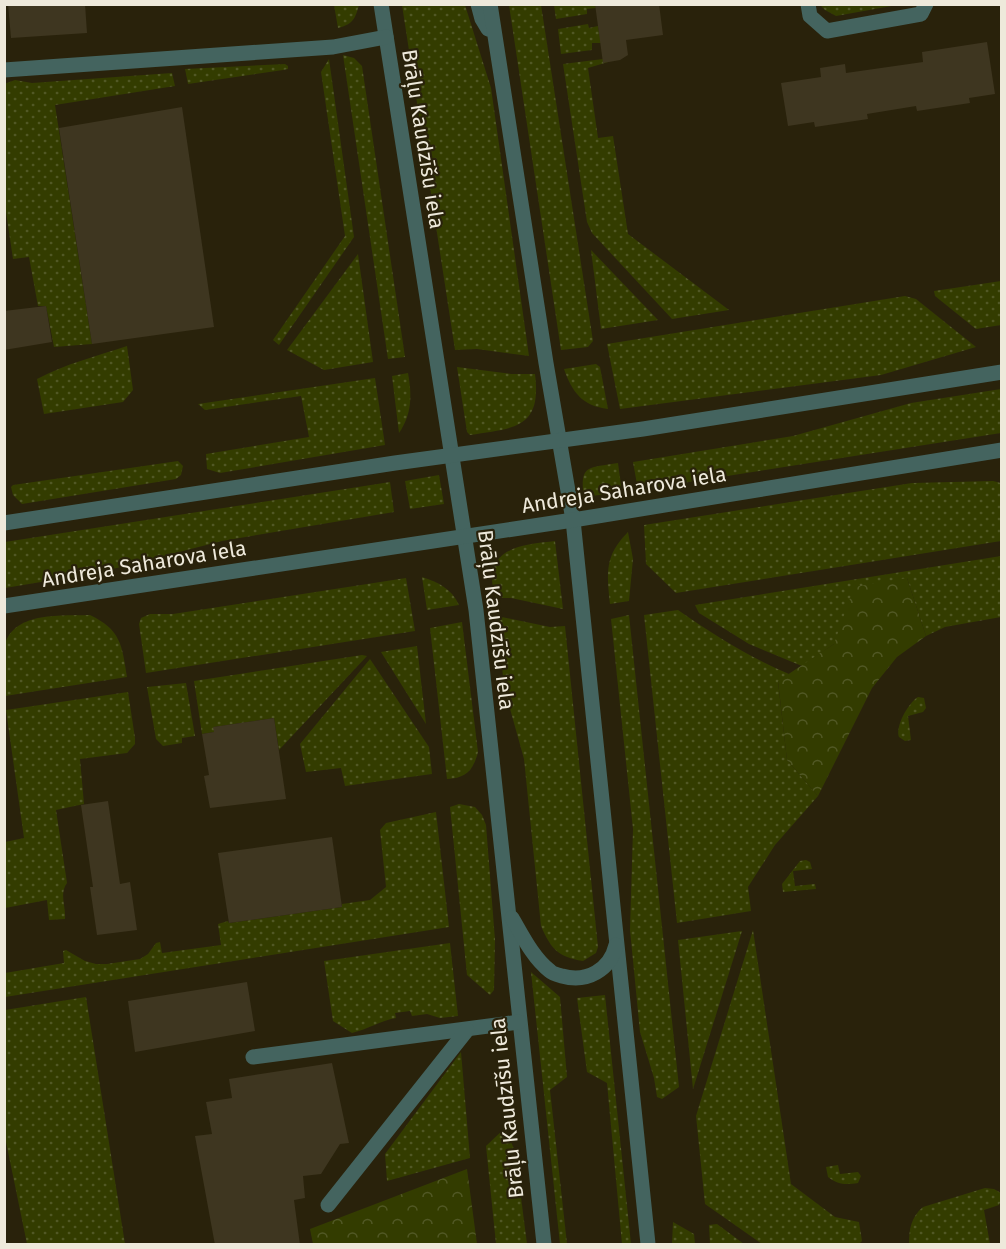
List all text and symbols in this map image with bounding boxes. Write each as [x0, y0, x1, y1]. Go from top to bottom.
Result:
street label: Brāļu Kaudzīšu iela [396, 47, 450, 231]
street label: Andreja Saharova iela [520, 461, 728, 519]
street label: Brāļu Kaudzīšu iela [472, 528, 520, 712]
street label: Andreja Saharova iela [40, 535, 248, 593]
street label: Brāļu Kaudzīšu iela [485, 1016, 529, 1200]

